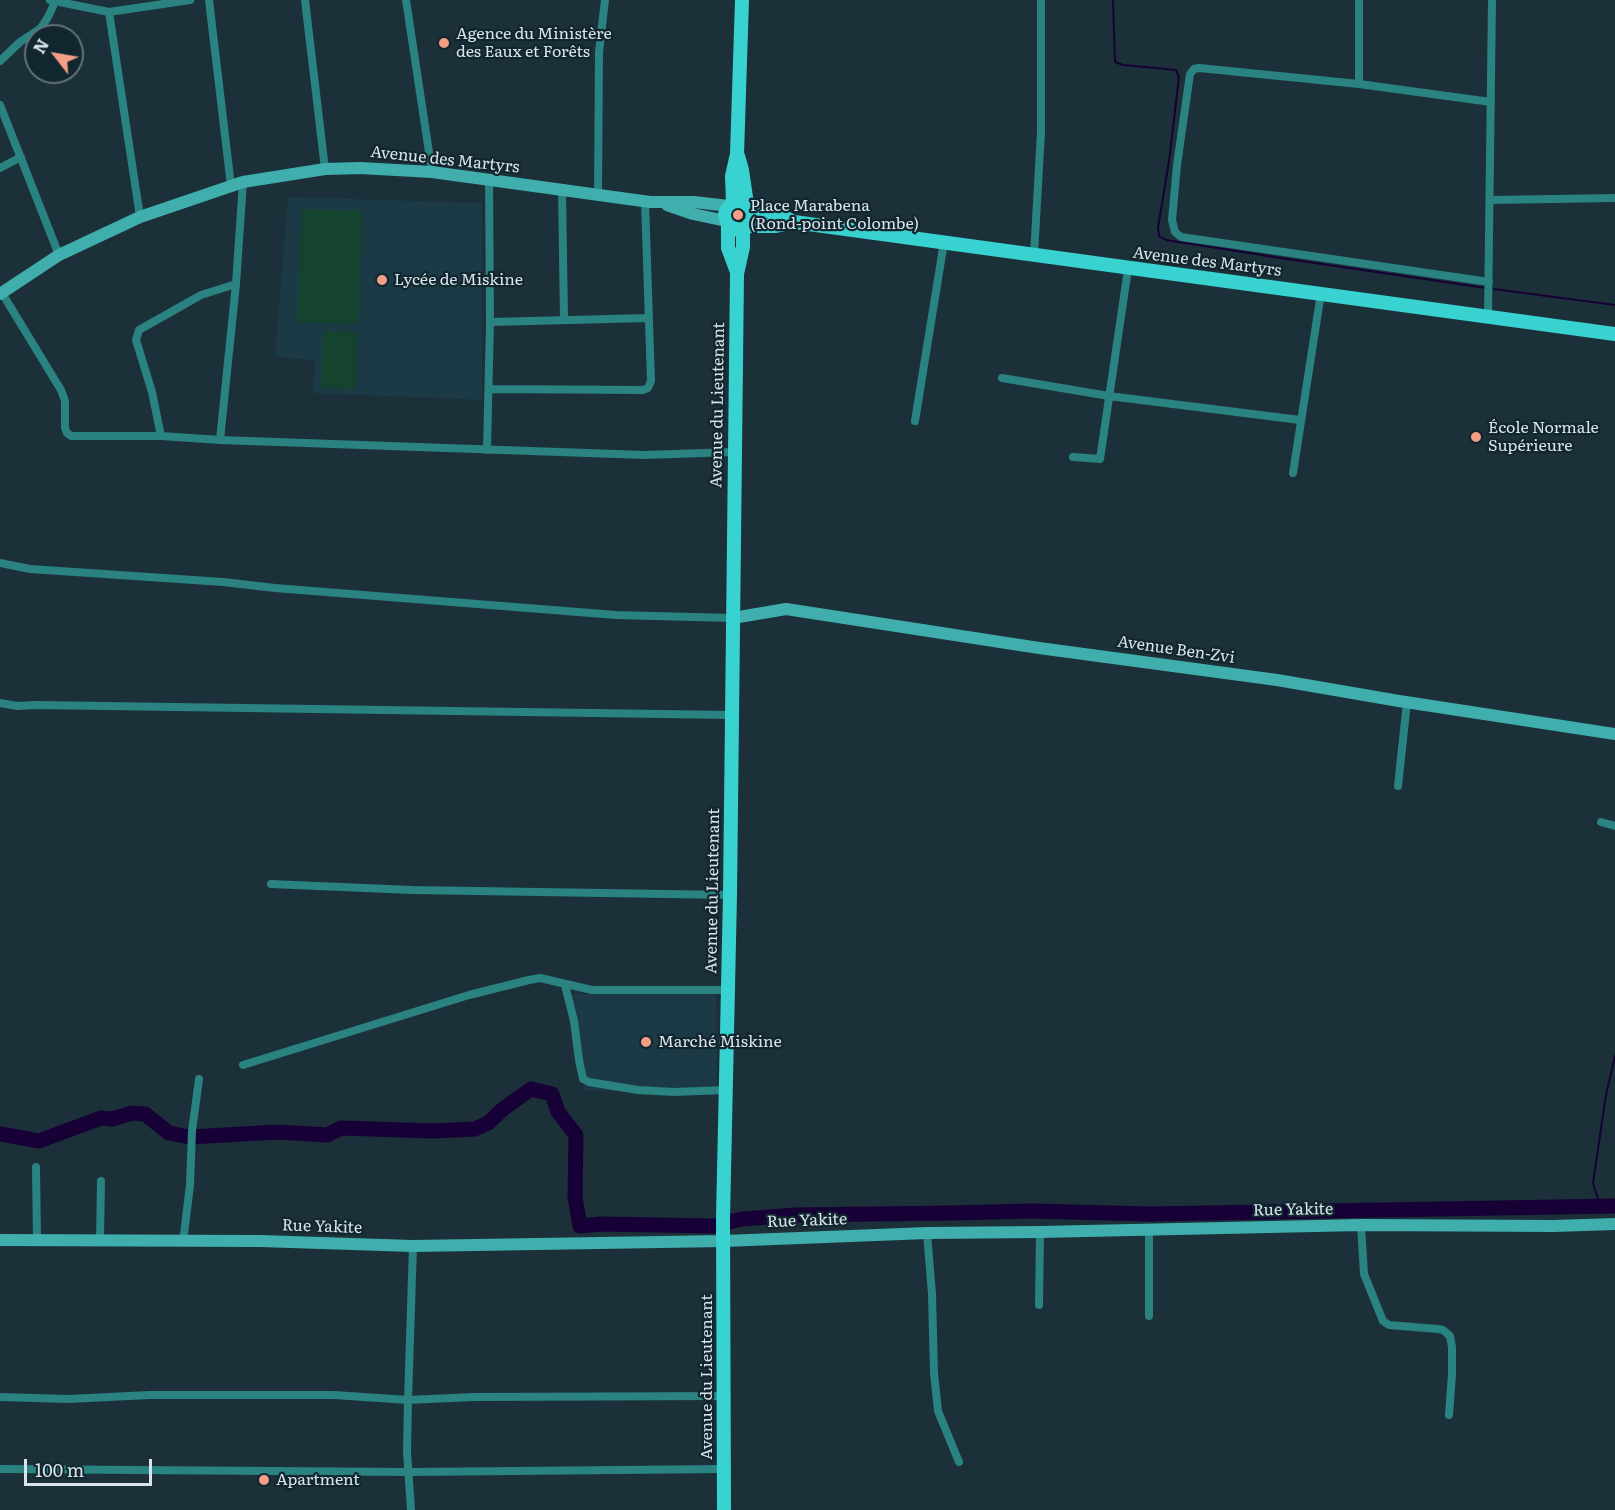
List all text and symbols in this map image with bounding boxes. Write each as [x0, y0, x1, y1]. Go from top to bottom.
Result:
north arrow [24, 24, 84, 84]
place label: Agence du Ministère des Eaux et Forêts [456, 24, 612, 62]
text: N [27, 34, 54, 58]
marker: Agence du Ministère des Eaux et Forêts [437, 36, 451, 50]
street label: Avenue des Martyrs [370, 143, 520, 177]
place label: Place Marabena (Rond-point Colombe) [750, 196, 919, 234]
marker: Place Marabena (Rond-point Colombe) [731, 208, 745, 222]
street label: Avenue des Martyrs [1132, 243, 1282, 281]
place label: Lycée de Miskine [394, 270, 523, 290]
marker: Lycée de Miskine [375, 273, 389, 287]
street label: Avenue du Lieutenant [707, 322, 729, 488]
place label: École Normale Supérieure [1488, 418, 1599, 456]
marker: École Normale Supérieure [1469, 430, 1483, 444]
street label: Avenue Ben-Zvi [1116, 632, 1236, 668]
street label: Avenue du Lieutenant [702, 808, 724, 974]
place label: Marché Miskine [658, 1032, 782, 1052]
marker: Marché Miskine [639, 1035, 653, 1049]
street label: Rue Yakite [1253, 1200, 1333, 1220]
street label: Rue Yakite [767, 1210, 847, 1232]
street label: Rue Yakite [282, 1216, 362, 1238]
street label: Avenue du Lieutenant [697, 1294, 717, 1460]
scale bar [27, 1447, 154, 1485]
text: 100 m [35, 1456, 84, 1483]
place label: Apartment [276, 1470, 360, 1490]
marker: Apartment [257, 1473, 271, 1487]

